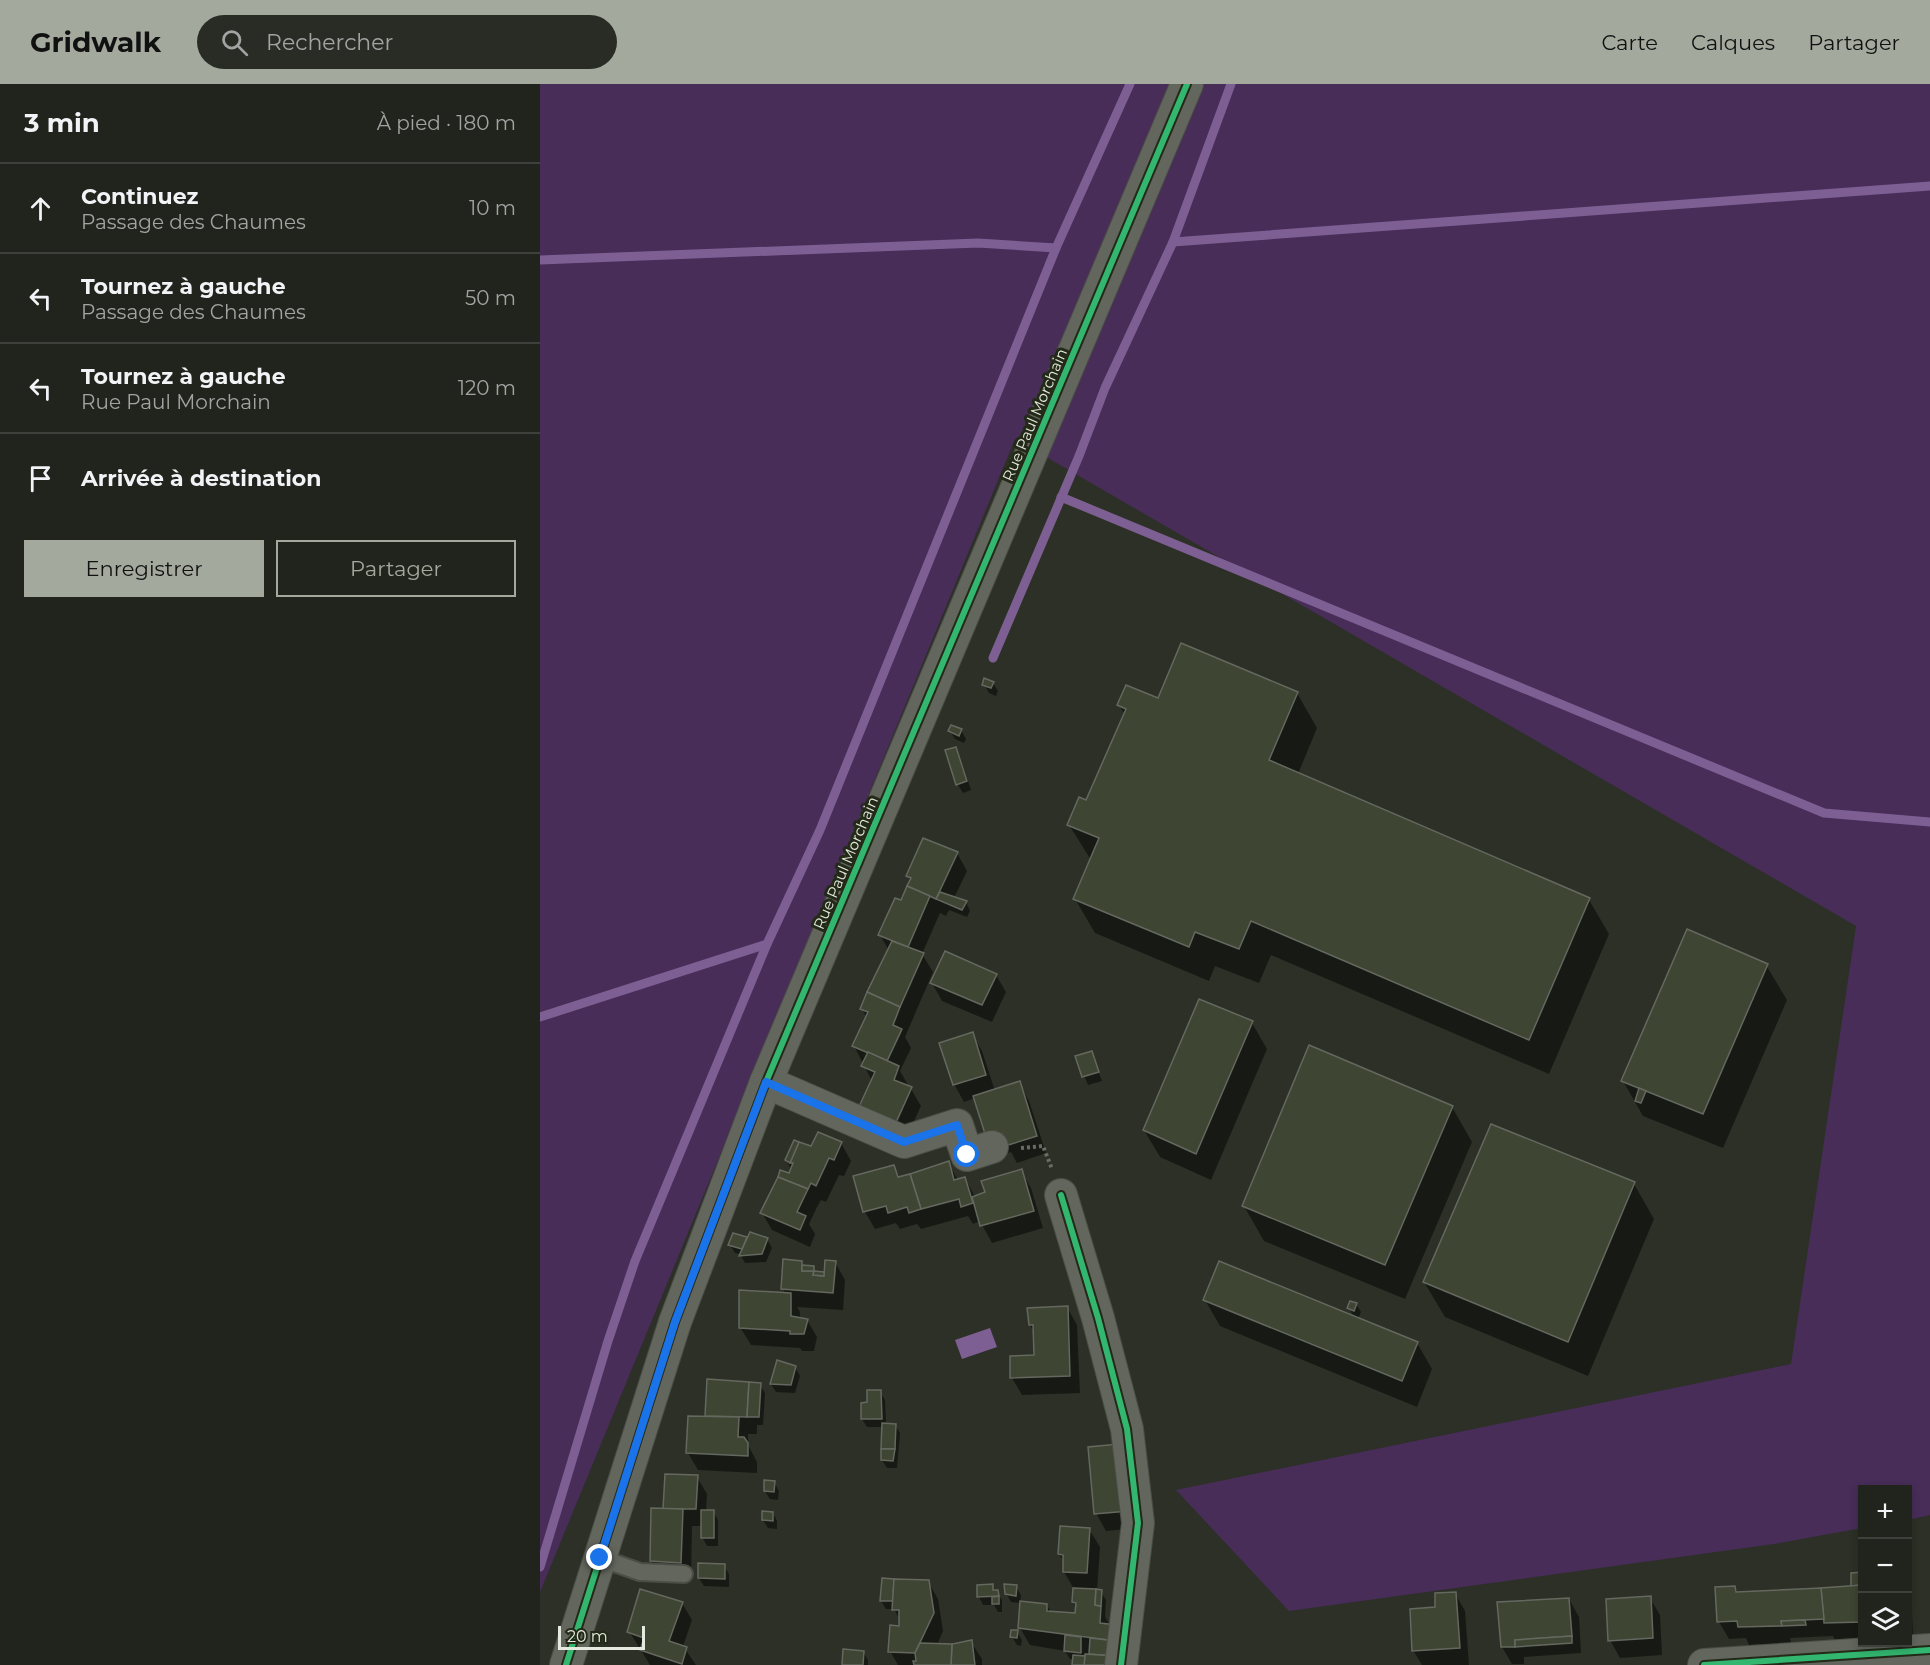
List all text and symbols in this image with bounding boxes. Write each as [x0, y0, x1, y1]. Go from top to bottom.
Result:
search box [197, 15, 617, 69]
text: Gridwalk [30, 25, 161, 59]
icon: search [218, 26, 251, 59]
text: Rechercher [266, 29, 393, 56]
text: Carte [1601, 30, 1658, 55]
text: Calques [1691, 30, 1775, 55]
text: Partager [1808, 30, 1900, 55]
text: 3 min [24, 107, 100, 139]
text: À pied · 180 m [377, 111, 516, 135]
text: Continuez [81, 183, 198, 210]
icon: ahead [24, 192, 57, 225]
text: 10 m [469, 196, 516, 220]
text: Passage des Chaumes [81, 210, 306, 234]
text: Tournez à gauche [81, 273, 286, 300]
icon: left [24, 282, 57, 315]
text: 50 m [465, 286, 516, 310]
text: Passage des Chaumes [81, 300, 306, 324]
street label: Rue Paul Morchain [998, 346, 1071, 484]
text: Tournez à gauche [81, 363, 286, 390]
icon: left [24, 372, 57, 405]
text: 120 m [458, 376, 516, 400]
text: Rue Paul Morchain [81, 390, 271, 414]
icon: arrive [24, 462, 57, 495]
text: Arrivée à destination [81, 465, 321, 492]
button: Enregistrer [24, 540, 264, 597]
button: Partager [276, 540, 516, 597]
street label: Rue Paul Morchain [809, 794, 882, 932]
route start [953, 1141, 979, 1167]
map controls [1858, 1485, 1912, 1647]
button: + [1858, 1485, 1912, 1539]
button: − [1858, 1539, 1912, 1593]
route end [586, 1544, 612, 1570]
button: layers [1858, 1593, 1912, 1647]
scale bar [558, 1623, 645, 1650]
text: 20 m [567, 1627, 608, 1646]

